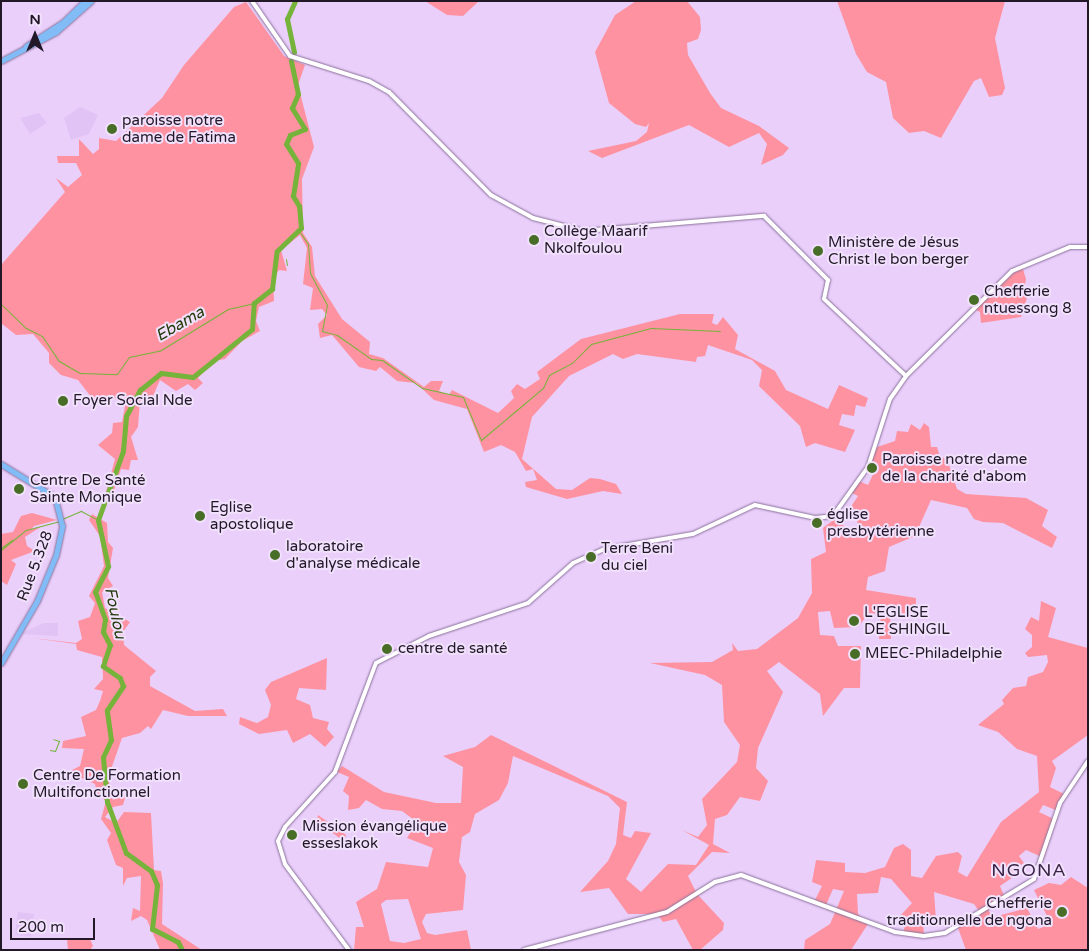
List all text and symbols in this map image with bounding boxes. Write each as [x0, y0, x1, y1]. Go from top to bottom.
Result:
north arrow [10, 10, 60, 60]
text: N [29, 11, 41, 28]
place label: paroisse notre dame de Fatima [122, 111, 236, 146]
marker: paroisse notre dame de Fatima [106, 123, 118, 135]
place label: Collège Maarif Nkolfoulou [544, 222, 648, 257]
place label: Ministère de Jésus Christ le bon berger [828, 233, 969, 268]
marker: Collège Maarif Nkolfoulou [528, 234, 540, 246]
marker: Ministère de Jésus Christ le bon berger [812, 245, 824, 257]
place label: Chefferie ntuessong 8 [984, 282, 1072, 317]
marker: Chefferie ntuessong 8 [968, 294, 980, 306]
water label: Ebama [152, 302, 208, 346]
place label: Foyer Social Nde [73, 392, 193, 410]
marker: Foyer Social Nde [57, 395, 69, 407]
place label: Paroisse notre dame de la charité d'abom [882, 450, 1027, 485]
marker: Paroisse notre dame de la charité d'abom [866, 462, 878, 474]
place label: Centre De Santé Sainte Monique [30, 471, 145, 506]
marker: Centre De Santé Sainte Monique [12, 482, 26, 496]
place label: Eglise apostolique [210, 498, 293, 533]
place label: église presbytérienne [827, 505, 934, 540]
marker: Eglise apostolique [194, 510, 206, 522]
marker: église presbytérienne [811, 517, 823, 529]
street label: Rue 5.328 [13, 528, 57, 604]
place label: laboratoire d'analyse médicale [286, 537, 420, 572]
place label: Terre Beni du ciel [601, 539, 673, 574]
marker: laboratoire d'analyse médicale [268, 548, 282, 562]
marker: Terre Beni du ciel [585, 551, 597, 563]
water label: Foulou [100, 586, 130, 640]
place label: L'EGLISE DE SHINGIL [864, 603, 950, 638]
marker: L'EGLISE DE SHINGIL [848, 615, 860, 627]
place label: centre de santé [398, 640, 508, 658]
marker: centre de santé [380, 642, 394, 656]
place label: MEEC-Philadelphie [865, 645, 1002, 663]
marker: MEEC-Philadelphie [849, 648, 861, 660]
place label: Centre De Formation Multifonctionnel [33, 766, 181, 801]
marker: Centre De Formation Multifonctionnel [17, 778, 29, 790]
place label: Mission évangélique esseslakok [302, 817, 447, 852]
marker: Mission évangélique esseslakok [286, 829, 298, 841]
district label: NGONA [991, 859, 1067, 881]
place label: Chefferie traditionnelle de ngona [887, 894, 1052, 929]
marker: Chefferie traditionnelle de ngona [1056, 906, 1068, 918]
scale bar [12, 908, 98, 940]
text: 200 m [18, 918, 64, 936]

